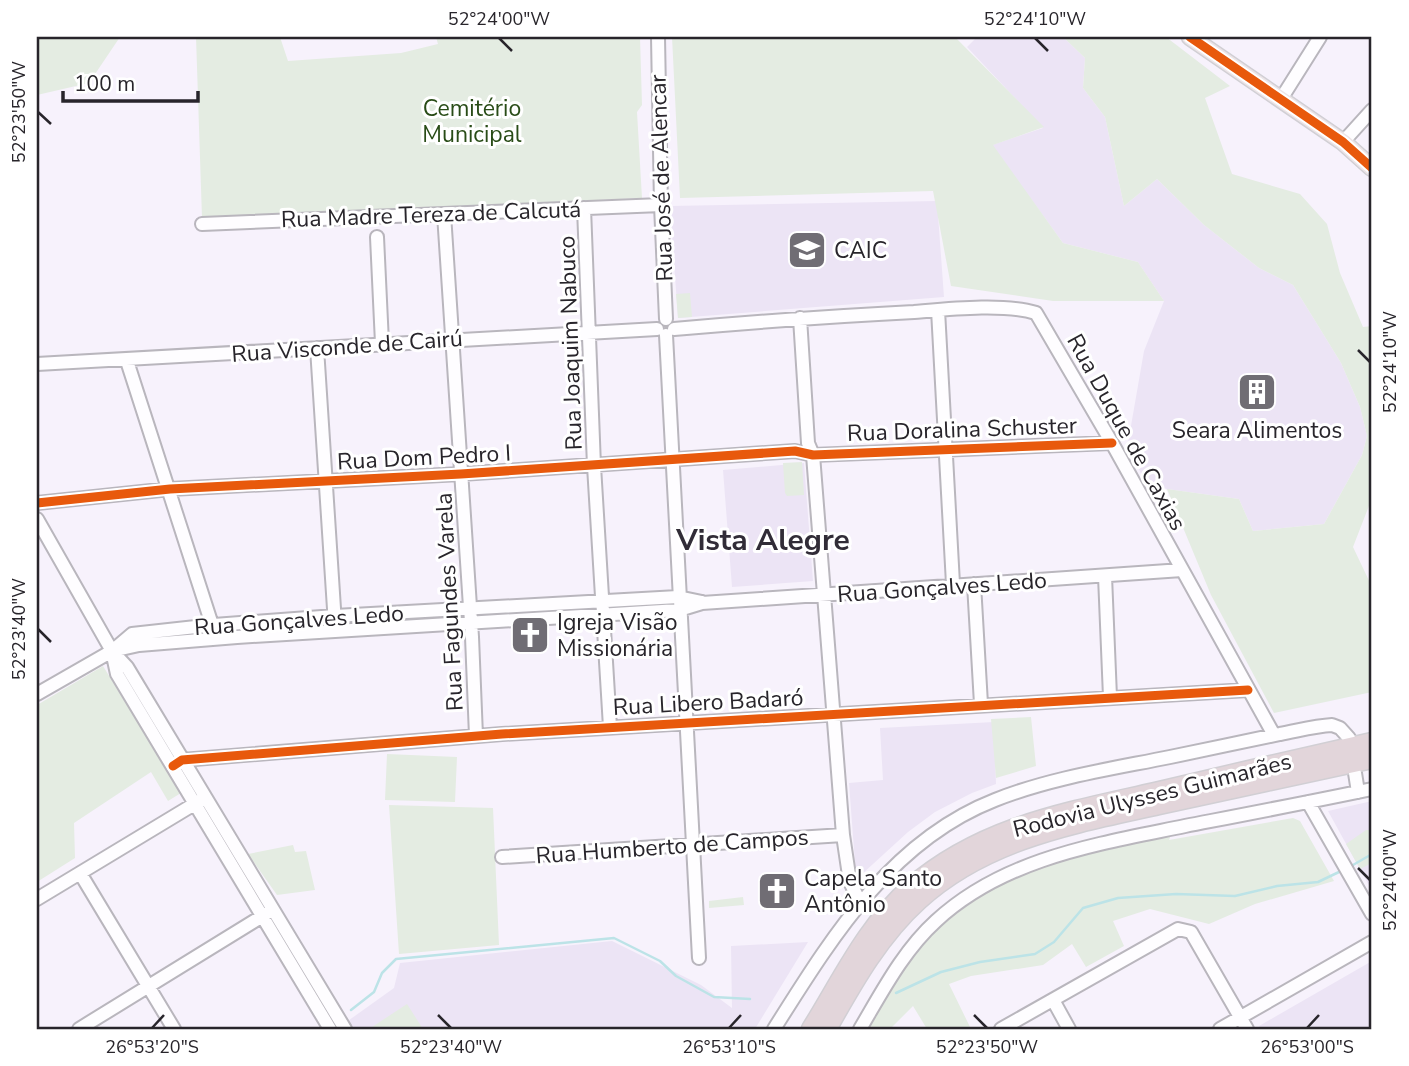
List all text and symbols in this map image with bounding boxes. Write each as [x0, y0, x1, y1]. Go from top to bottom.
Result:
text: 52°24'00"W [448, 7, 550, 31]
text: 52°24'10"W [984, 7, 1086, 31]
scale bar [63, 60, 198, 104]
text: 52°23'50"W [7, 61, 31, 163]
text: 100 m [74, 70, 135, 98]
street label: Rua José de Alencar [642, 73, 681, 282]
park label: Cemitério Municipal [422, 93, 522, 150]
street label: Rua Madre Tereza de Calcutá [280, 194, 582, 235]
school or university icon: CAIC [786, 229, 828, 271]
street label: Rua Joaquim Nabuco [551, 235, 590, 451]
place label: CAIC [834, 235, 887, 266]
text: 52°24'10"W [1378, 311, 1402, 413]
street label: Rua Visconde de Cairú [230, 323, 464, 370]
street label: Rua Duque de Caxias [1060, 328, 1194, 536]
building icon: Seara Alimentos [1236, 371, 1278, 413]
street label: Rua Doralina Schuster [847, 410, 1078, 449]
place label: Seara Alimentos [1172, 415, 1342, 446]
street label: Rua Dom Pedro I [336, 437, 512, 478]
street label: Rua Fagundes Varela [428, 492, 471, 712]
district label: Vista Alegre [675, 520, 850, 561]
street label: Rua Gonçalves Ledo [836, 565, 1048, 610]
text: 52°23'40"W [7, 578, 31, 680]
street label: Rua Gonçalves Ledo [193, 598, 405, 643]
place label: Igreja Visão Missionária [557, 607, 677, 664]
church icon: Igreja Visão Missionária [509, 614, 551, 656]
street label: Rua Libero Badaró [612, 682, 804, 723]
street label: Rodovia Ulysses Guimarães [1010, 746, 1295, 845]
street label: Rua Humberto de Campos [535, 822, 809, 871]
text: 52°24'00"W [1378, 829, 1402, 931]
place label: Capela Santo Antônio [804, 863, 942, 920]
church icon: Capela Santo Antônio [756, 870, 798, 912]
text: 26°53'20"S [105, 1035, 199, 1059]
text: 52°23'40"W [400, 1035, 502, 1059]
text: 26°53'10"S [682, 1035, 776, 1059]
text: 52°23'50"W [936, 1035, 1038, 1059]
text: 26°53'00"S [1260, 1035, 1354, 1059]

